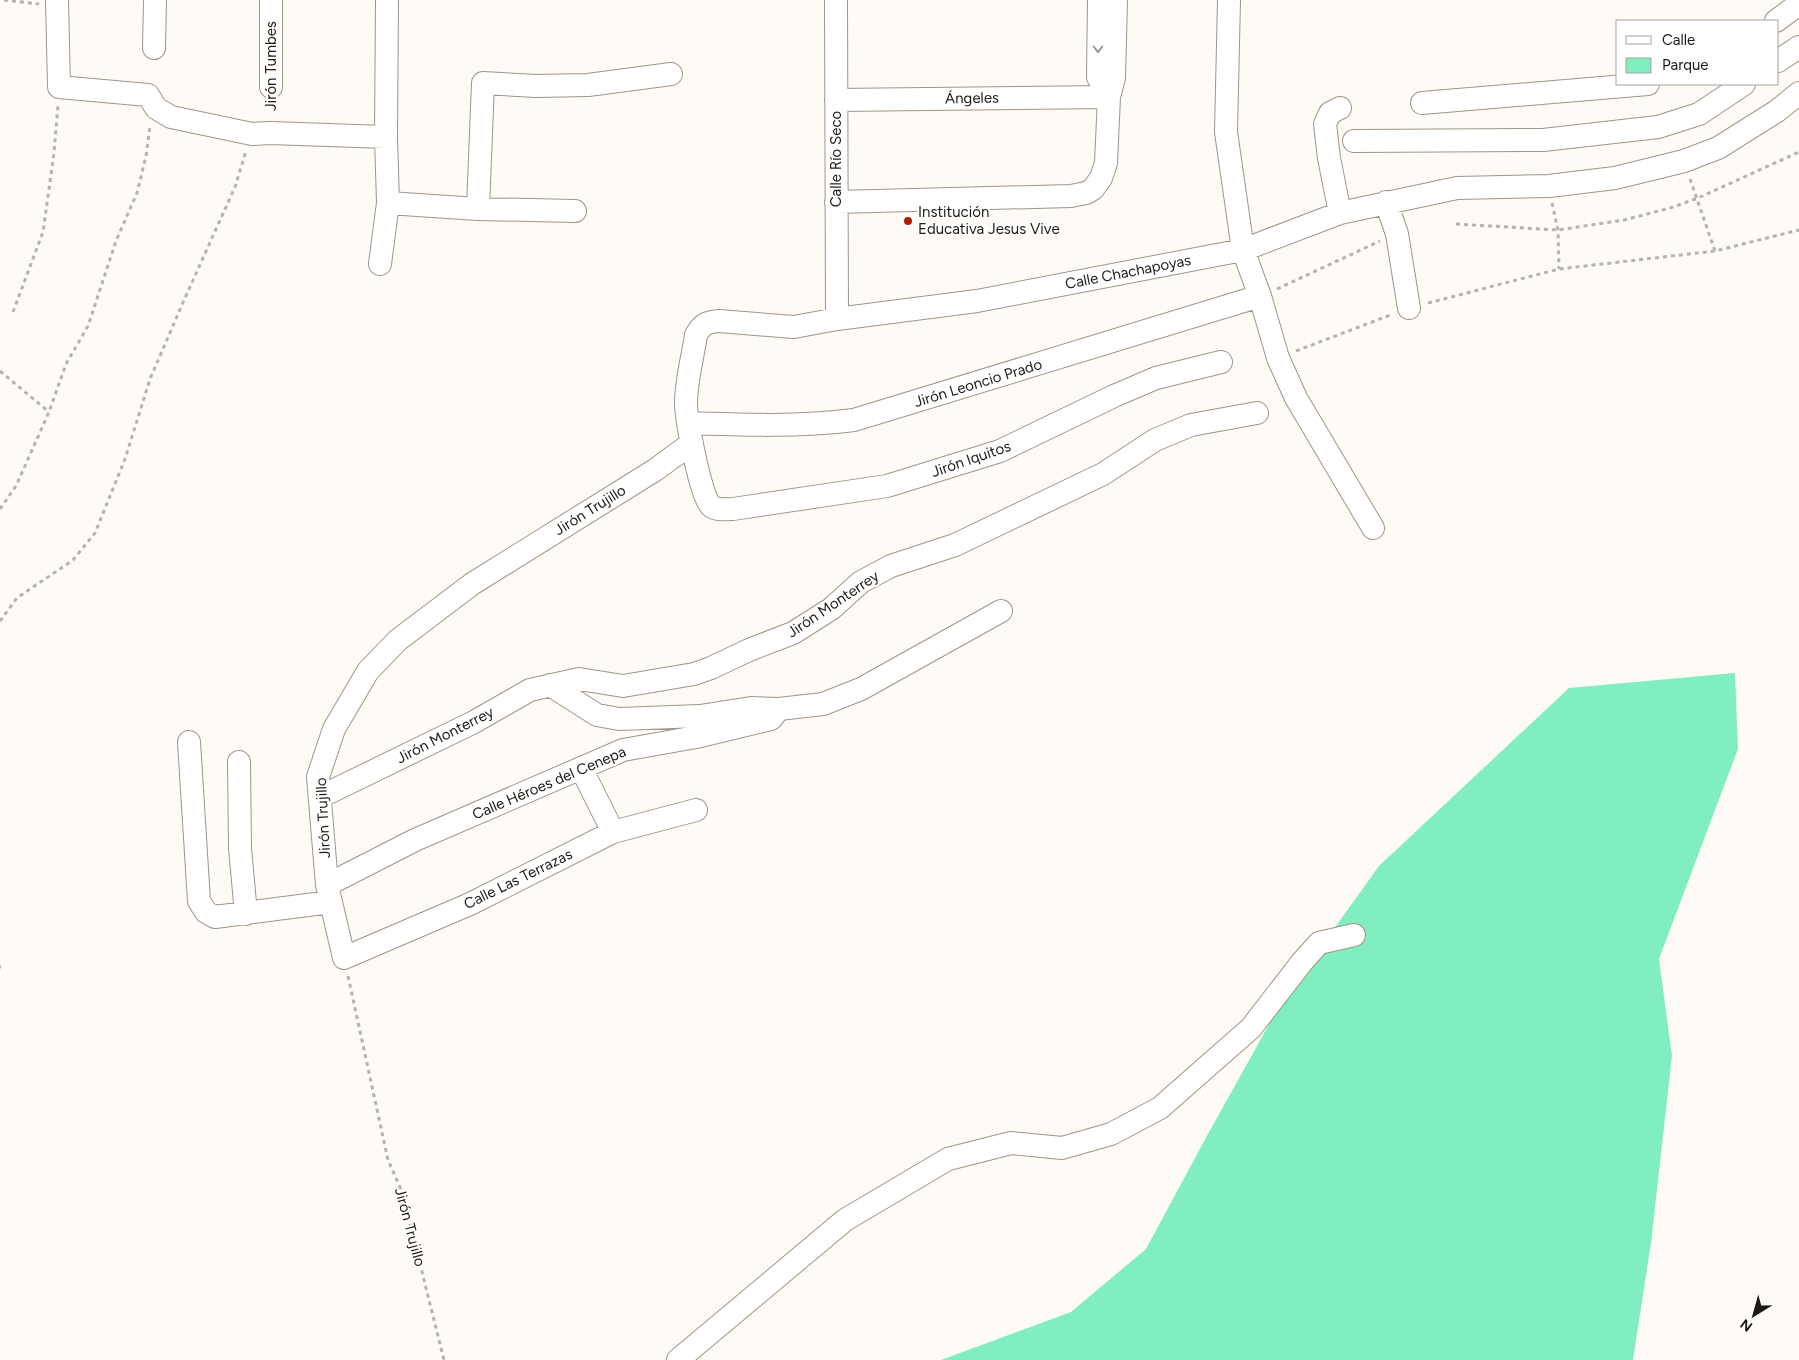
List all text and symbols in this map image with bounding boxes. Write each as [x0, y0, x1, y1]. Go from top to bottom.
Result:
legend [1616, 20, 1779, 85]
street label: Jirón Tumbes [262, 21, 280, 111]
text: Calle [1662, 31, 1695, 49]
one-way arrow [1093, 45, 1103, 53]
text: Parque [1662, 56, 1709, 74]
street label: Ángeles [945, 89, 999, 107]
street label: Calle Río Seco [827, 110, 845, 207]
place label: Institución Educativa Jesus Vive [918, 203, 1060, 238]
marker: Institución Educativa Jesus Vive [902, 215, 914, 227]
street label: Calle Chachapoyas [1064, 251, 1192, 293]
street label: Jirón Leoncio Prado [912, 355, 1044, 411]
street label: Jirón Iquitos [929, 437, 1013, 481]
street label: Jirón Trujillo [551, 481, 629, 539]
street label: Jirón Monterrey [784, 567, 882, 641]
street label: Jirón Monterrey [393, 703, 497, 767]
street label: Calle Héroes del Cenepa [469, 742, 629, 824]
street label: Jirón Trujillo [312, 777, 334, 859]
street label: Calle Las Terrazas [461, 845, 575, 913]
street label: Jirón Trujillo [391, 1186, 429, 1269]
north arrow [1729, 1290, 1779, 1340]
text: N [1737, 1315, 1756, 1335]

